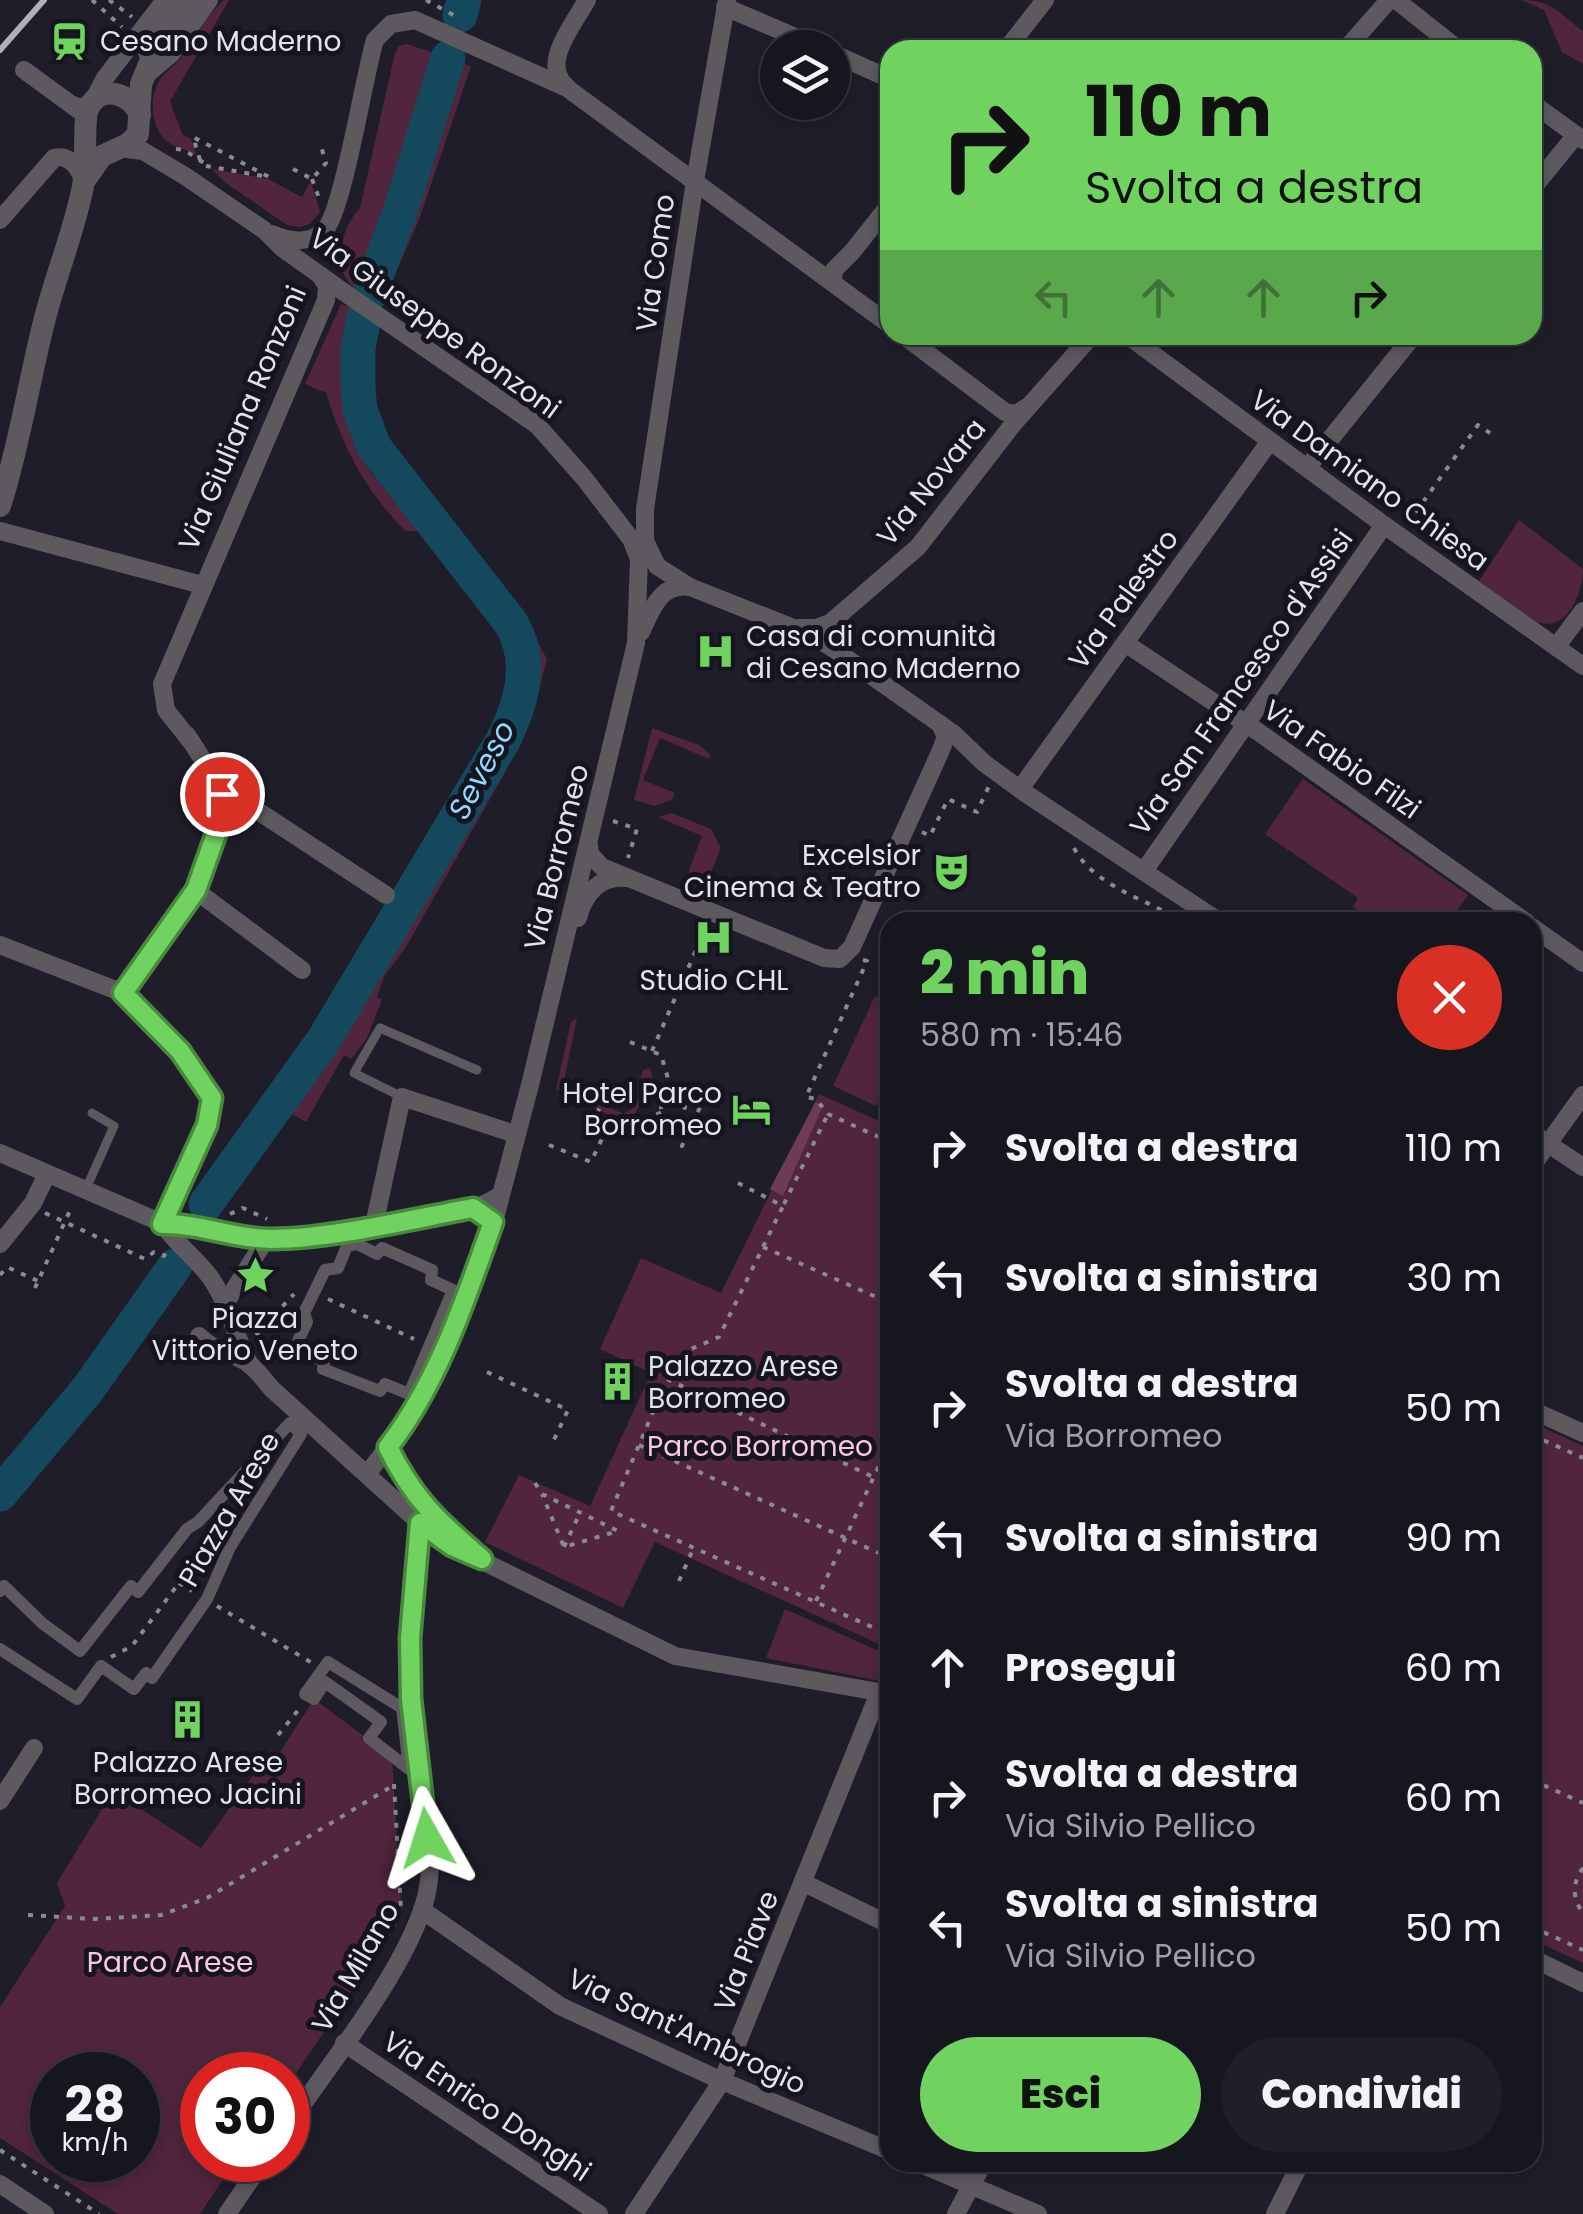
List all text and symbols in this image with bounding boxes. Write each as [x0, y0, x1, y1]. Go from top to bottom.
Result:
station icon: Cesano Maderno [49, 20, 91, 62]
place label: Cesano Maderno [100, 22, 341, 61]
map controls [760, 30, 850, 120]
button: layers [760, 30, 850, 120]
text: 110 m [1085, 62, 1272, 161]
icon: right [920, 80, 1050, 210]
text: Svolta a destra [1085, 156, 1423, 219]
street label: Via Como [627, 192, 684, 334]
street label: Via Giuseppe Ronzoni [301, 219, 568, 428]
icon: left [1026, 270, 1081, 325]
icon: ahead [1131, 270, 1186, 325]
icon: ahead [1236, 270, 1291, 325]
icon: right [1341, 270, 1396, 325]
street label: Via Giuliana Ronzoni [169, 280, 316, 557]
street label: Via Damiano Chiesa [1242, 381, 1497, 580]
street label: Via Novara [868, 410, 995, 554]
street label: Via Palestro [1059, 521, 1188, 677]
street label: Via San Francesco d'Assisi [1121, 521, 1362, 843]
place label: Casa di comunità di Cesano Maderno [746, 617, 1021, 688]
hospital icon: Casa di comunità di Cesano Maderno [695, 631, 737, 673]
street label: Via Fabio Filzi [1255, 691, 1428, 828]
water label: Seveso [438, 713, 526, 827]
pin [180, 752, 265, 837]
street label: Via Borromeo [515, 760, 598, 954]
icon: arrive [195, 767, 250, 822]
place label: Excelsior Cinema & Teatro [684, 836, 921, 907]
theatre icon: Excelsior Cinema & Teatro [930, 850, 972, 892]
hospital icon: Studio CHL [693, 917, 735, 959]
text: 2 min [920, 931, 1089, 1015]
button: close [1397, 945, 1502, 1050]
place label: Studio CHL [640, 961, 788, 1000]
text: 580 m · 15:46 [920, 1012, 1123, 1057]
place label: Hotel Parco Borromeo [562, 1074, 722, 1145]
hotel icon: Hotel Parco Borromeo [731, 1088, 773, 1130]
icon: right [920, 1120, 975, 1175]
text: Svolta a destra [1005, 1121, 1299, 1174]
text: 110 m [1405, 1121, 1502, 1174]
icon: left [920, 1250, 975, 1305]
text: Svolta a sinistra [1005, 1251, 1319, 1304]
text: 30 m [1406, 1251, 1502, 1304]
place icon: Piazza Vittorio Veneto [234, 1255, 276, 1297]
place label: Piazza Vittorio Veneto [152, 1299, 358, 1370]
place label: Palazzo Arese Borromeo [648, 1347, 839, 1418]
text: Svolta a destra [1005, 1357, 1299, 1410]
building icon: Palazzo Arese Borromeo [597, 1361, 639, 1403]
icon: right [920, 1380, 975, 1435]
text: 50 m [1405, 1381, 1502, 1434]
text: Via Borromeo [1005, 1413, 1222, 1458]
street label: Piazza Arese [169, 1425, 289, 1594]
park label: Parco Borromeo [647, 1427, 873, 1466]
icon: left [920, 1510, 975, 1565]
text: Svolta a sinistra [1005, 1511, 1319, 1564]
text: 90 m [1405, 1511, 1502, 1564]
icon: ahead [920, 1640, 975, 1695]
text: Prosegui [1005, 1641, 1176, 1694]
text: 60 m [1405, 1641, 1502, 1694]
building icon: Palazzo Arese Borromeo Jacini [167, 1699, 209, 1741]
place label: Palazzo Arese Borromeo Jacini [74, 1743, 302, 1814]
text: Svolta a destra [1005, 1747, 1299, 1800]
icon: right [920, 1770, 975, 1825]
text: 60 m [1405, 1771, 1502, 1824]
position arrow [375, 1786, 479, 1890]
text: Via Silvio Pellico [1005, 1803, 1256, 1848]
text: Svolta a sinistra [1005, 1877, 1319, 1930]
street label: Via Piave [705, 1885, 788, 2018]
street label: Via Milano [302, 1895, 409, 2040]
icon: left [920, 1900, 975, 1955]
text: 50 m [1405, 1901, 1502, 1954]
text: Via Silvio Pellico [1005, 1933, 1256, 1978]
park label: Parco Arese [87, 1943, 253, 1982]
street label: Via Sant'Ambrogio [561, 1959, 812, 2104]
street label: Via Enrico Donghi [375, 2022, 599, 2191]
button: Esci [920, 2037, 1201, 2152]
button: Condividi [1221, 2037, 1502, 2152]
speed limit sign: 30 [180, 2052, 310, 2182]
text: 28 [65, 2069, 125, 2140]
text: km/h [62, 2125, 128, 2160]

